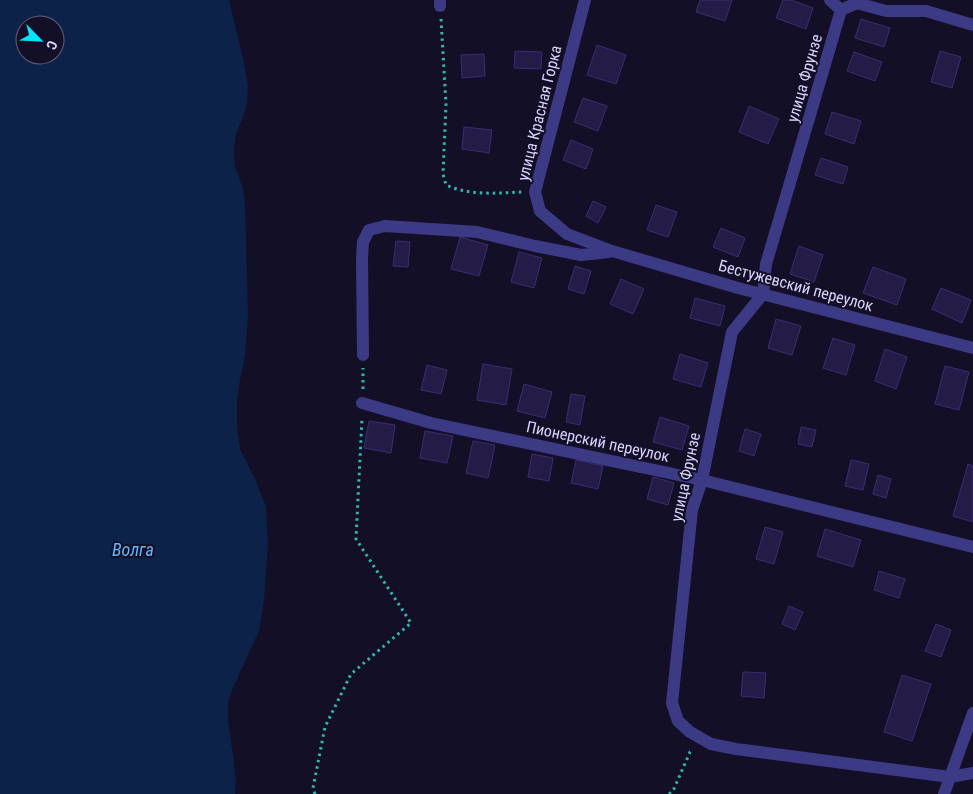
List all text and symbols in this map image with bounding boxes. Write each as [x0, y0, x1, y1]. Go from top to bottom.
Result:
north arrow [15, 15, 65, 65]
street label: улица Фрунзе [783, 32, 826, 124]
text: С [43, 38, 61, 52]
street label: улица Красная Горка [513, 43, 566, 183]
street label: Бестужевский переулок [716, 256, 876, 315]
street label: Пионерский переулок [525, 417, 672, 466]
street label: улица Фрунзе [667, 431, 704, 523]
water label: Волга [112, 539, 154, 560]

